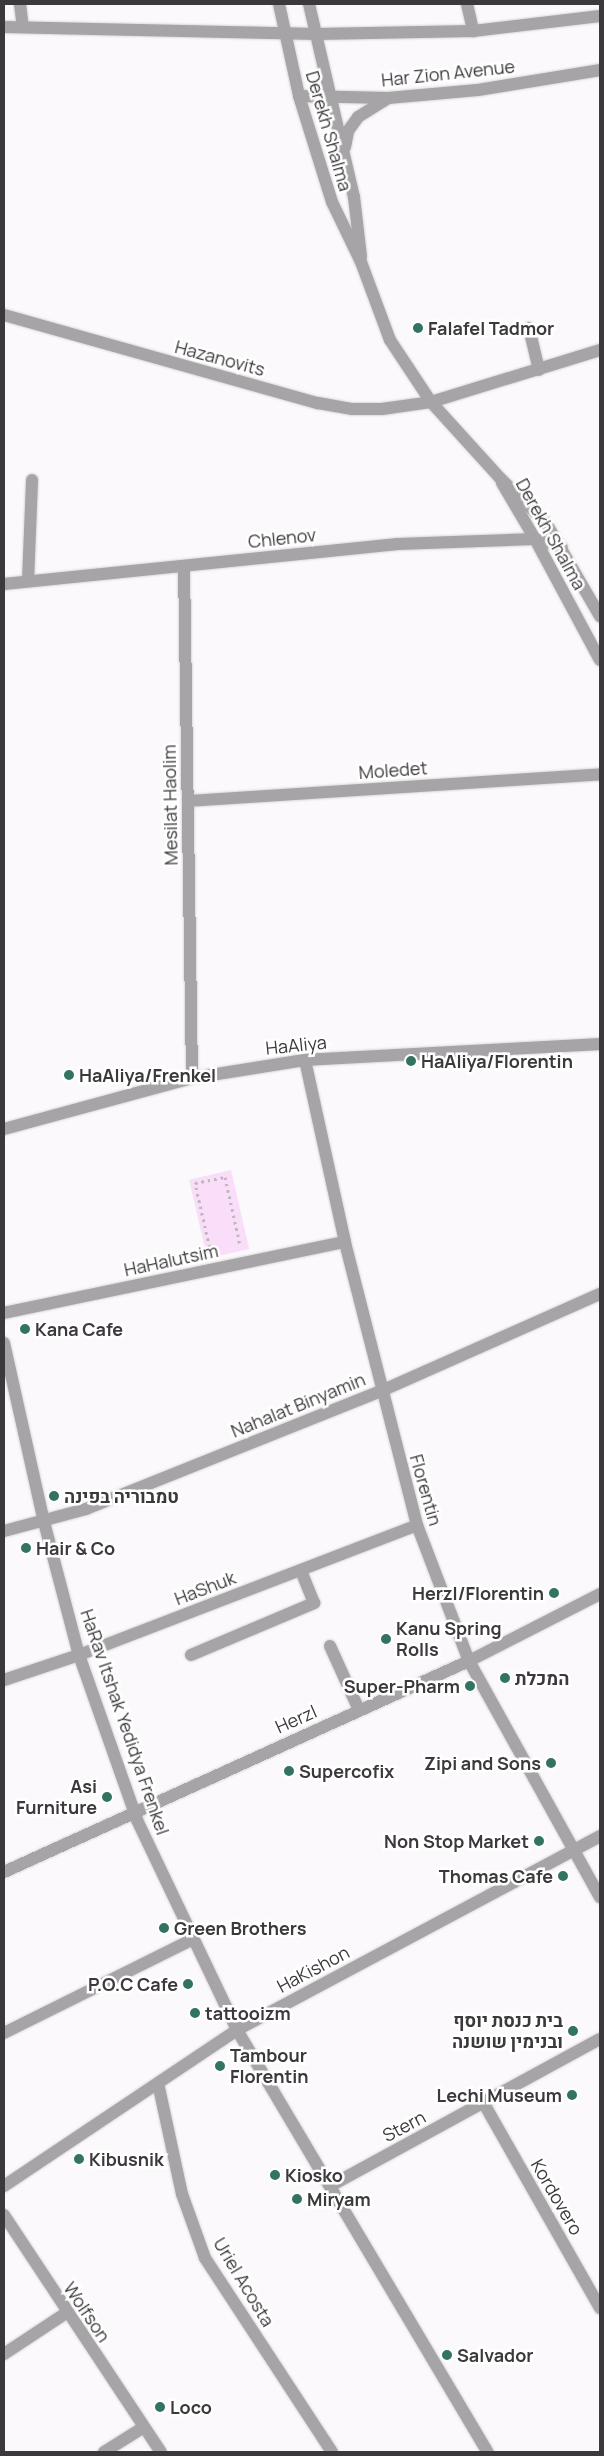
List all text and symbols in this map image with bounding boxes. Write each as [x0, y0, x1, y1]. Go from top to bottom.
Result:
street label: Har Zion Avenue [380, 55, 516, 91]
street label: Derekh Shalma [302, 68, 356, 194]
place label: Falafel Tadmor [428, 317, 554, 339]
marker: Falafel Tadmor [412, 322, 424, 334]
street label: Hazanovits [173, 336, 267, 380]
street label: Derekh Shalma [512, 475, 590, 593]
street label: Chlenov [247, 524, 317, 552]
street label: Mesilat Haolim [158, 744, 182, 866]
street label: Moledet [358, 757, 428, 783]
street label: HaAliya [264, 1031, 328, 1059]
place label: HaAliya/Florentin [421, 1050, 573, 1072]
marker: HaAliya/Florentin [405, 1055, 417, 1067]
place label: HaAliya/Frenkel [79, 1064, 216, 1086]
marker: HaAliya/Frenkel [63, 1069, 75, 1081]
street label: HaHalutsim [122, 1239, 220, 1281]
place label: Kana Cafe [35, 1318, 123, 1340]
marker: Kana Cafe [19, 1323, 31, 1335]
street label: Nahalat Binyamin [228, 1368, 368, 1442]
street label: Florentin [406, 1452, 446, 1528]
place label: טמבוריה בפינה [64, 1485, 179, 1507]
marker: טמבוריה בפינה [48, 1490, 60, 1502]
place label: Hair & Co [36, 1537, 115, 1559]
marker: Hair & Co [20, 1542, 32, 1554]
street label: HaShuk [171, 1566, 239, 1610]
place label: Herzl/Florentin [412, 1582, 544, 1604]
marker: Herzl/Florentin [548, 1587, 560, 1599]
street label: HaRav Itshak Yedidya Frenkel [76, 1606, 174, 1838]
place label: Kanu Spring Rolls [396, 1618, 502, 1660]
marker: Kanu Spring Rolls [380, 1633, 392, 1645]
place label: המכלת [515, 1667, 569, 1689]
marker: המכלת [499, 1672, 511, 1684]
place label: Super-Pharm [344, 1675, 460, 1697]
marker: Super-Pharm [464, 1680, 476, 1692]
street label: Herzl [272, 1700, 320, 1738]
place label: Zipi and Sons [424, 1752, 541, 1774]
marker: Zipi and Sons [545, 1757, 557, 1769]
place label: Supercofix [299, 1760, 394, 1782]
marker: Supercofix [283, 1765, 295, 1777]
place label: Asi Furniture [16, 1776, 97, 1818]
marker: Asi Furniture [101, 1791, 113, 1803]
place label: Non Stop Market [384, 1830, 529, 1852]
marker: Non Stop Market [533, 1835, 545, 1847]
place label: Thomas Cafe [439, 1865, 553, 1887]
marker: Thomas Cafe [557, 1870, 569, 1882]
place label: Green Brothers [174, 1917, 306, 1939]
marker: Green Brothers [158, 1922, 170, 1934]
street label: HaKishon [273, 1941, 353, 1997]
place label: P.O.C Cafe [88, 1973, 178, 1995]
marker: P.O.C Cafe [182, 1978, 194, 1990]
place label: tattooizm [205, 2002, 291, 2024]
marker: tattooizm [189, 2007, 201, 2019]
place label: בית כנסת יוסף ובנימין שושנה [452, 2010, 563, 2052]
marker: בית כנסת יוסף ובנימין שושנה [567, 2025, 579, 2037]
place label: Tambour Florentin [230, 2045, 309, 2088]
marker: Tambour Florentin [214, 2060, 226, 2072]
place label: Lechi Museum [437, 2084, 562, 2106]
marker: Lechi Museum [566, 2089, 578, 2101]
street label: Stern [379, 2106, 429, 2146]
place label: Kibusnik [89, 2148, 164, 2170]
marker: Kibusnik [73, 2153, 85, 2165]
street label: Kordovero [527, 2155, 587, 2239]
place label: Kiosko [285, 2164, 343, 2186]
marker: Kiosko [269, 2169, 281, 2181]
place label: Miryam [307, 2188, 371, 2210]
marker: Miryam [291, 2193, 303, 2205]
street label: Uriel Acosta [209, 2234, 279, 2330]
street label: Wolfson [59, 2278, 115, 2346]
place label: Salvador [457, 2344, 533, 2366]
marker: Salvador [441, 2349, 453, 2361]
place label: Loco [170, 2396, 212, 2418]
marker: Loco [154, 2401, 166, 2413]

